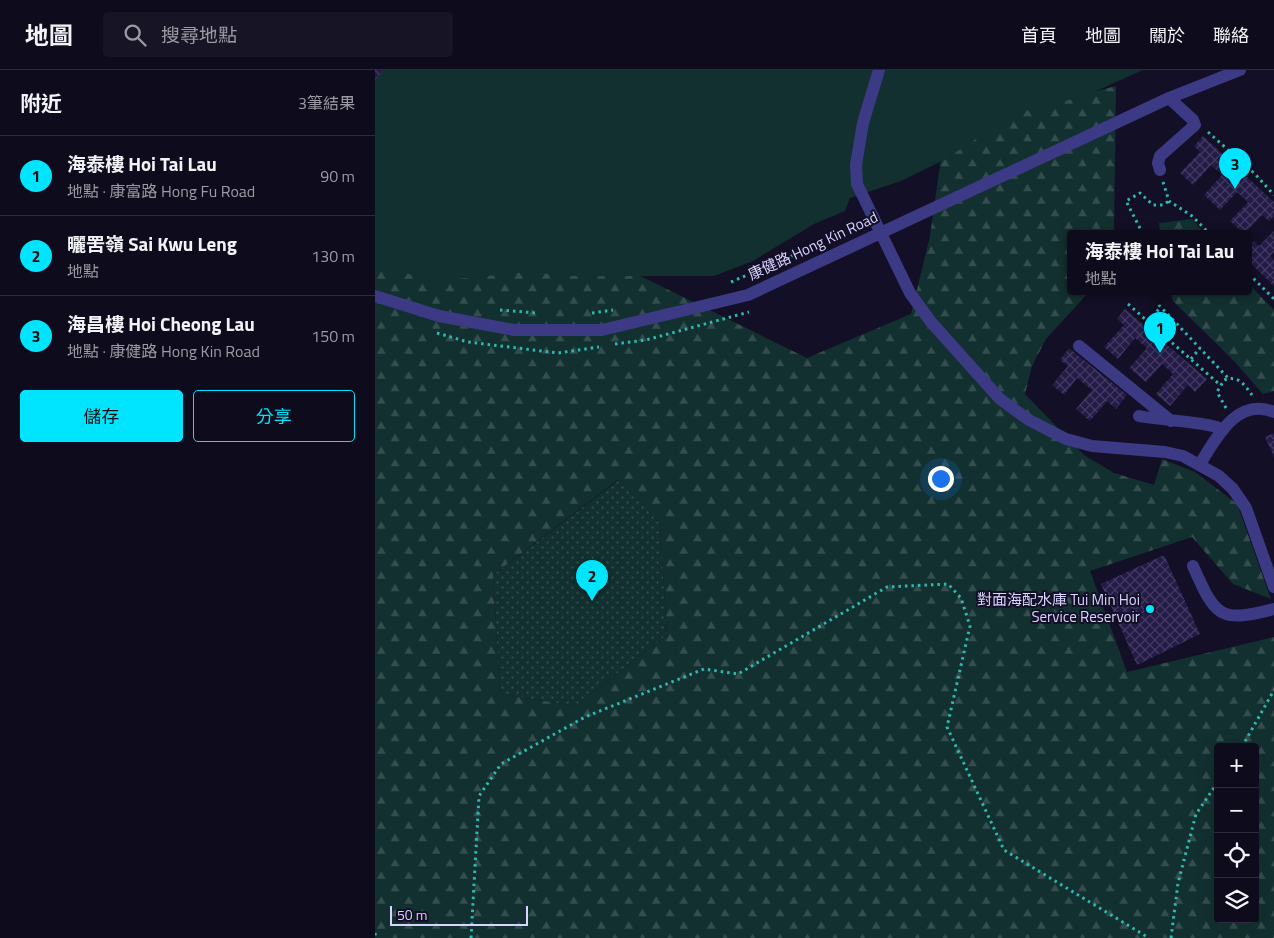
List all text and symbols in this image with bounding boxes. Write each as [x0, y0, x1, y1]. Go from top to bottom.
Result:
search box [103, 12, 453, 57]
text: 地圖 [25, 17, 73, 53]
text: 搜尋地點 [161, 20, 237, 49]
icon: search [121, 21, 149, 49]
text: 首頁 [1021, 22, 1057, 49]
text: 地圖 [1085, 22, 1121, 49]
text: 關於 [1149, 22, 1185, 49]
text: 聯絡 [1213, 22, 1249, 49]
text: 附近 [20, 87, 62, 119]
text: 3筆結果 [298, 91, 355, 115]
pin: 3 [1219, 148, 1251, 189]
text: 海泰樓 Hoi Tai Lau [67, 149, 217, 178]
text: 1 [32, 164, 40, 188]
text: 90 m [320, 164, 355, 188]
text: 地點 · 康富路 Hong Fu Road [67, 179, 255, 203]
street label: 康健路 Hong Kin Road [744, 205, 882, 286]
text: 曬罟嶺 Sai Kwu Leng [67, 229, 237, 258]
popup [1067, 230, 1252, 295]
text: 海泰樓 Hoi Tai Lau [1085, 236, 1234, 265]
text: 2 [32, 244, 40, 268]
text: 130 m [311, 244, 355, 268]
text: 地點 [67, 259, 99, 283]
text: 地點 [1085, 266, 1117, 290]
text: 海昌樓 Hoi Cheong Lau [67, 309, 255, 338]
pin: 1 [1144, 312, 1176, 353]
text: 3 [32, 324, 40, 348]
text: 150 m [311, 324, 355, 348]
text: 地點 · 康健路 Hong Kin Road [67, 339, 260, 363]
button: 儲存 [20, 390, 183, 442]
button: 分享 [193, 390, 355, 442]
your location [928, 466, 954, 492]
pin: 2 [576, 560, 608, 601]
place label: 對面海配水庫 Tui Min Hoi Service Reservoir [977, 588, 1140, 628]
marker: 對面海配水庫 Tui Min Hoi Service Reservoir [1144, 603, 1156, 615]
map controls [1214, 743, 1259, 923]
button: + [1214, 743, 1259, 788]
button: − [1214, 788, 1259, 833]
button: locate [1214, 833, 1259, 878]
button: layers [1214, 878, 1259, 923]
scale bar [390, 903, 527, 926]
text: 50 m [397, 904, 427, 925]

